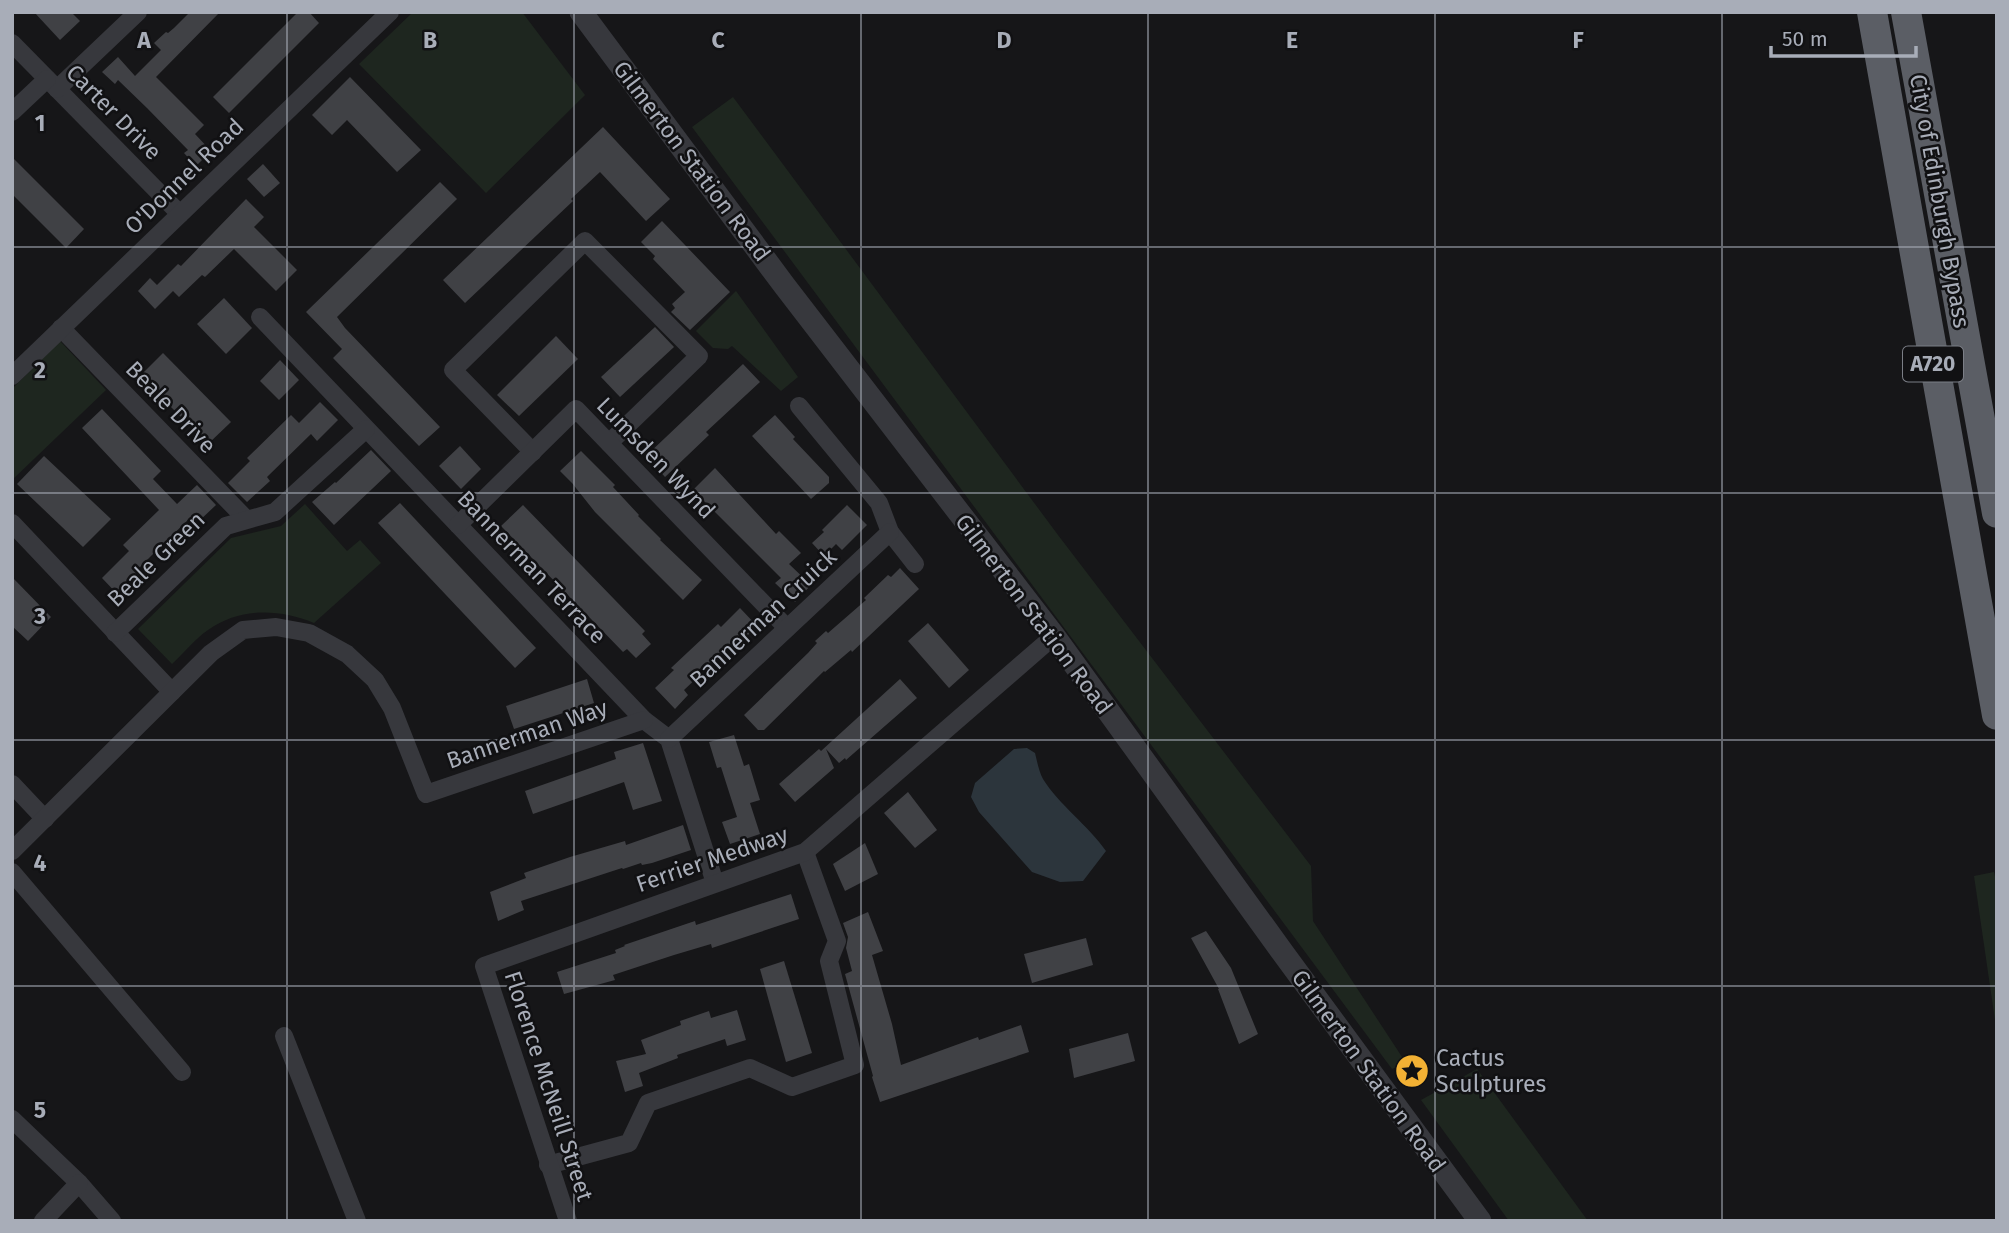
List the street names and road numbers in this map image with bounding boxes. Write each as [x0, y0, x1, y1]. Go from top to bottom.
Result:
street label: Gilmerton Station Road [607, 55, 777, 267]
street label: Carter Drive [60, 58, 168, 166]
street label: City of Edinburgh Bypass [1904, 72, 1976, 330]
street label: O'Donnel Road [119, 112, 249, 240]
road number: A720 [1903, 346, 1963, 382]
street label: Beale Drive [120, 355, 222, 459]
street label: Lumsden Wynd [591, 391, 721, 525]
street label: Bannerman Terrace [452, 484, 612, 650]
street label: Beale Green [101, 505, 211, 613]
street label: Gilmerton Station Road [949, 508, 1119, 720]
street label: Bannerman Cruick [684, 543, 842, 693]
street label: Bannerman Way [443, 693, 612, 775]
street label: Ferrier Medway [632, 820, 792, 898]
street label: Gilmerton Station Road [1286, 964, 1452, 1178]
street label: Florence McNeill Street [499, 968, 600, 1205]

